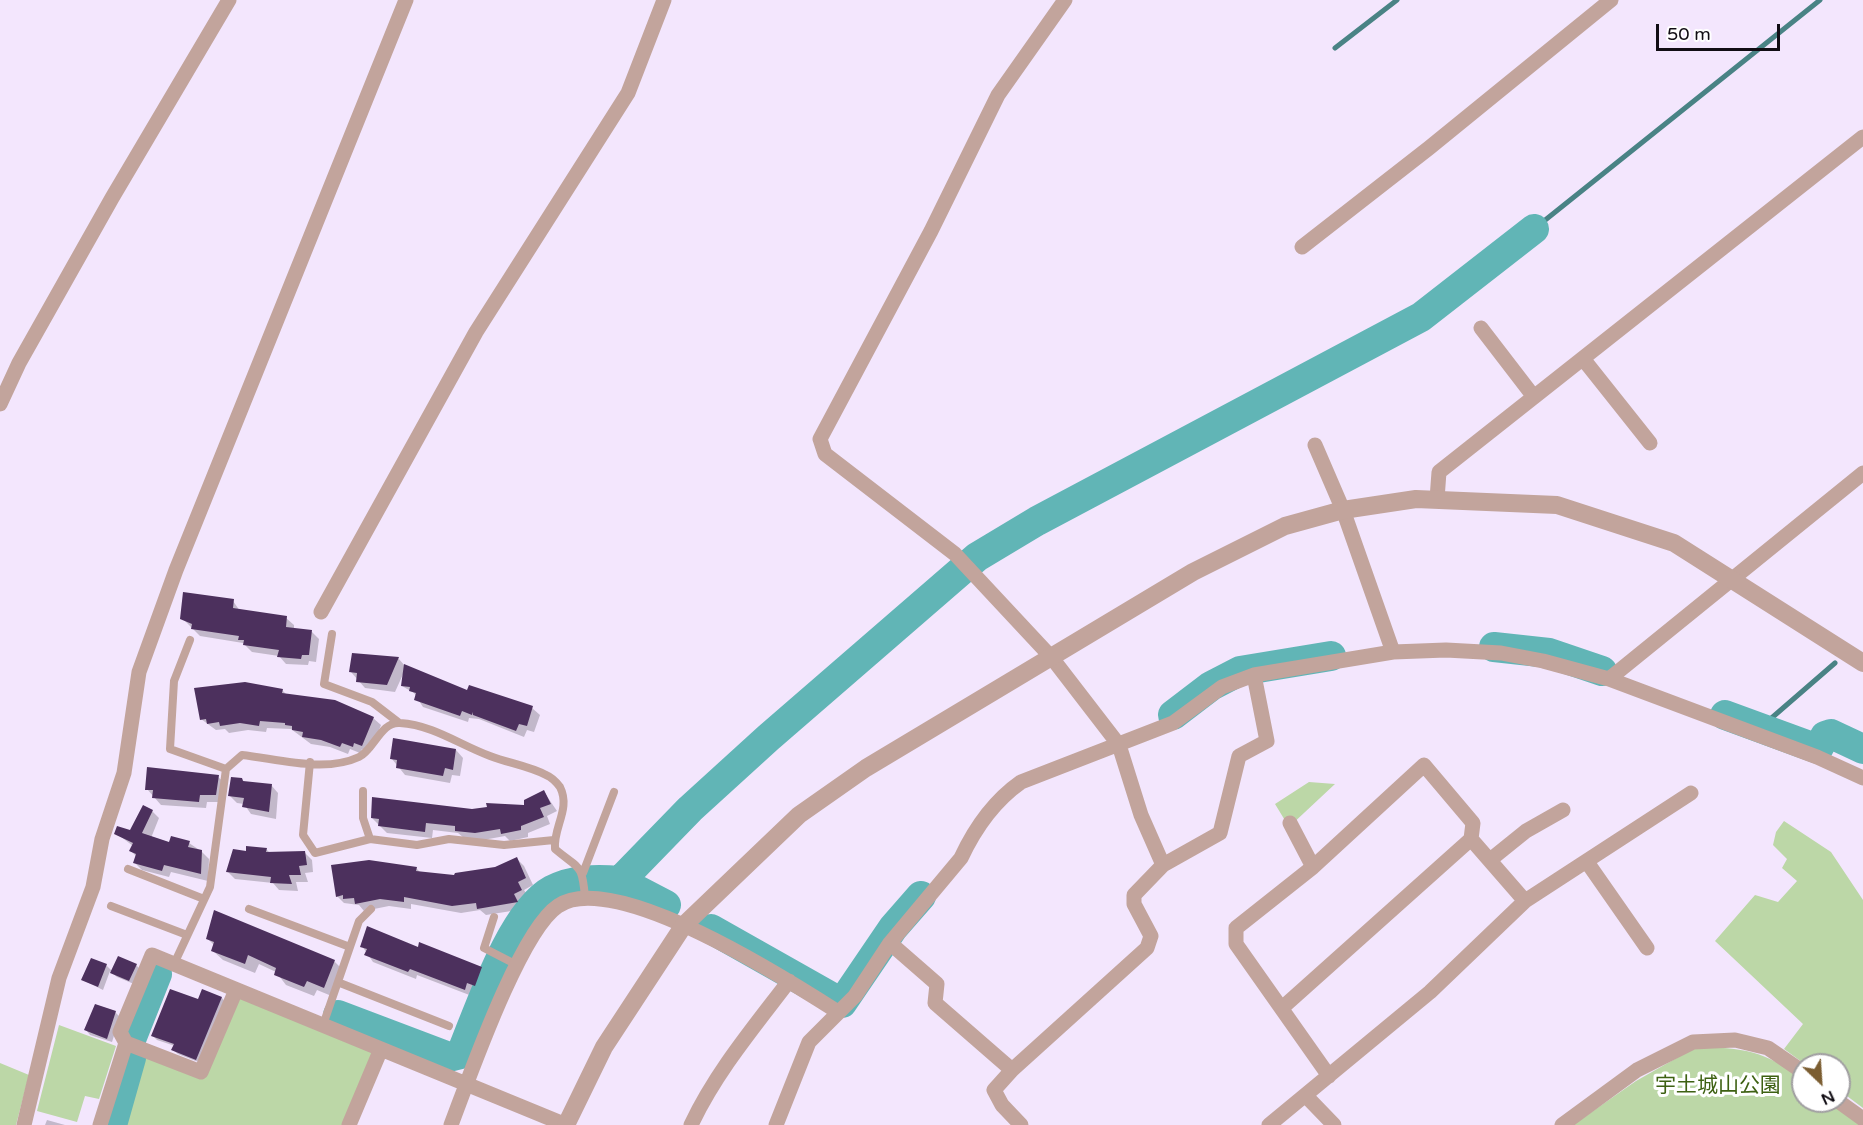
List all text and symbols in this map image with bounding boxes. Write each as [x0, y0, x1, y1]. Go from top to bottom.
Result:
scale bar [1659, 12, 1784, 50]
text: 50 m [1667, 23, 1711, 45]
north arrow [1791, 1053, 1851, 1113]
park label: 宇土城山公園 [1655, 1073, 1781, 1099]
text: N [1818, 1086, 1838, 1109]

